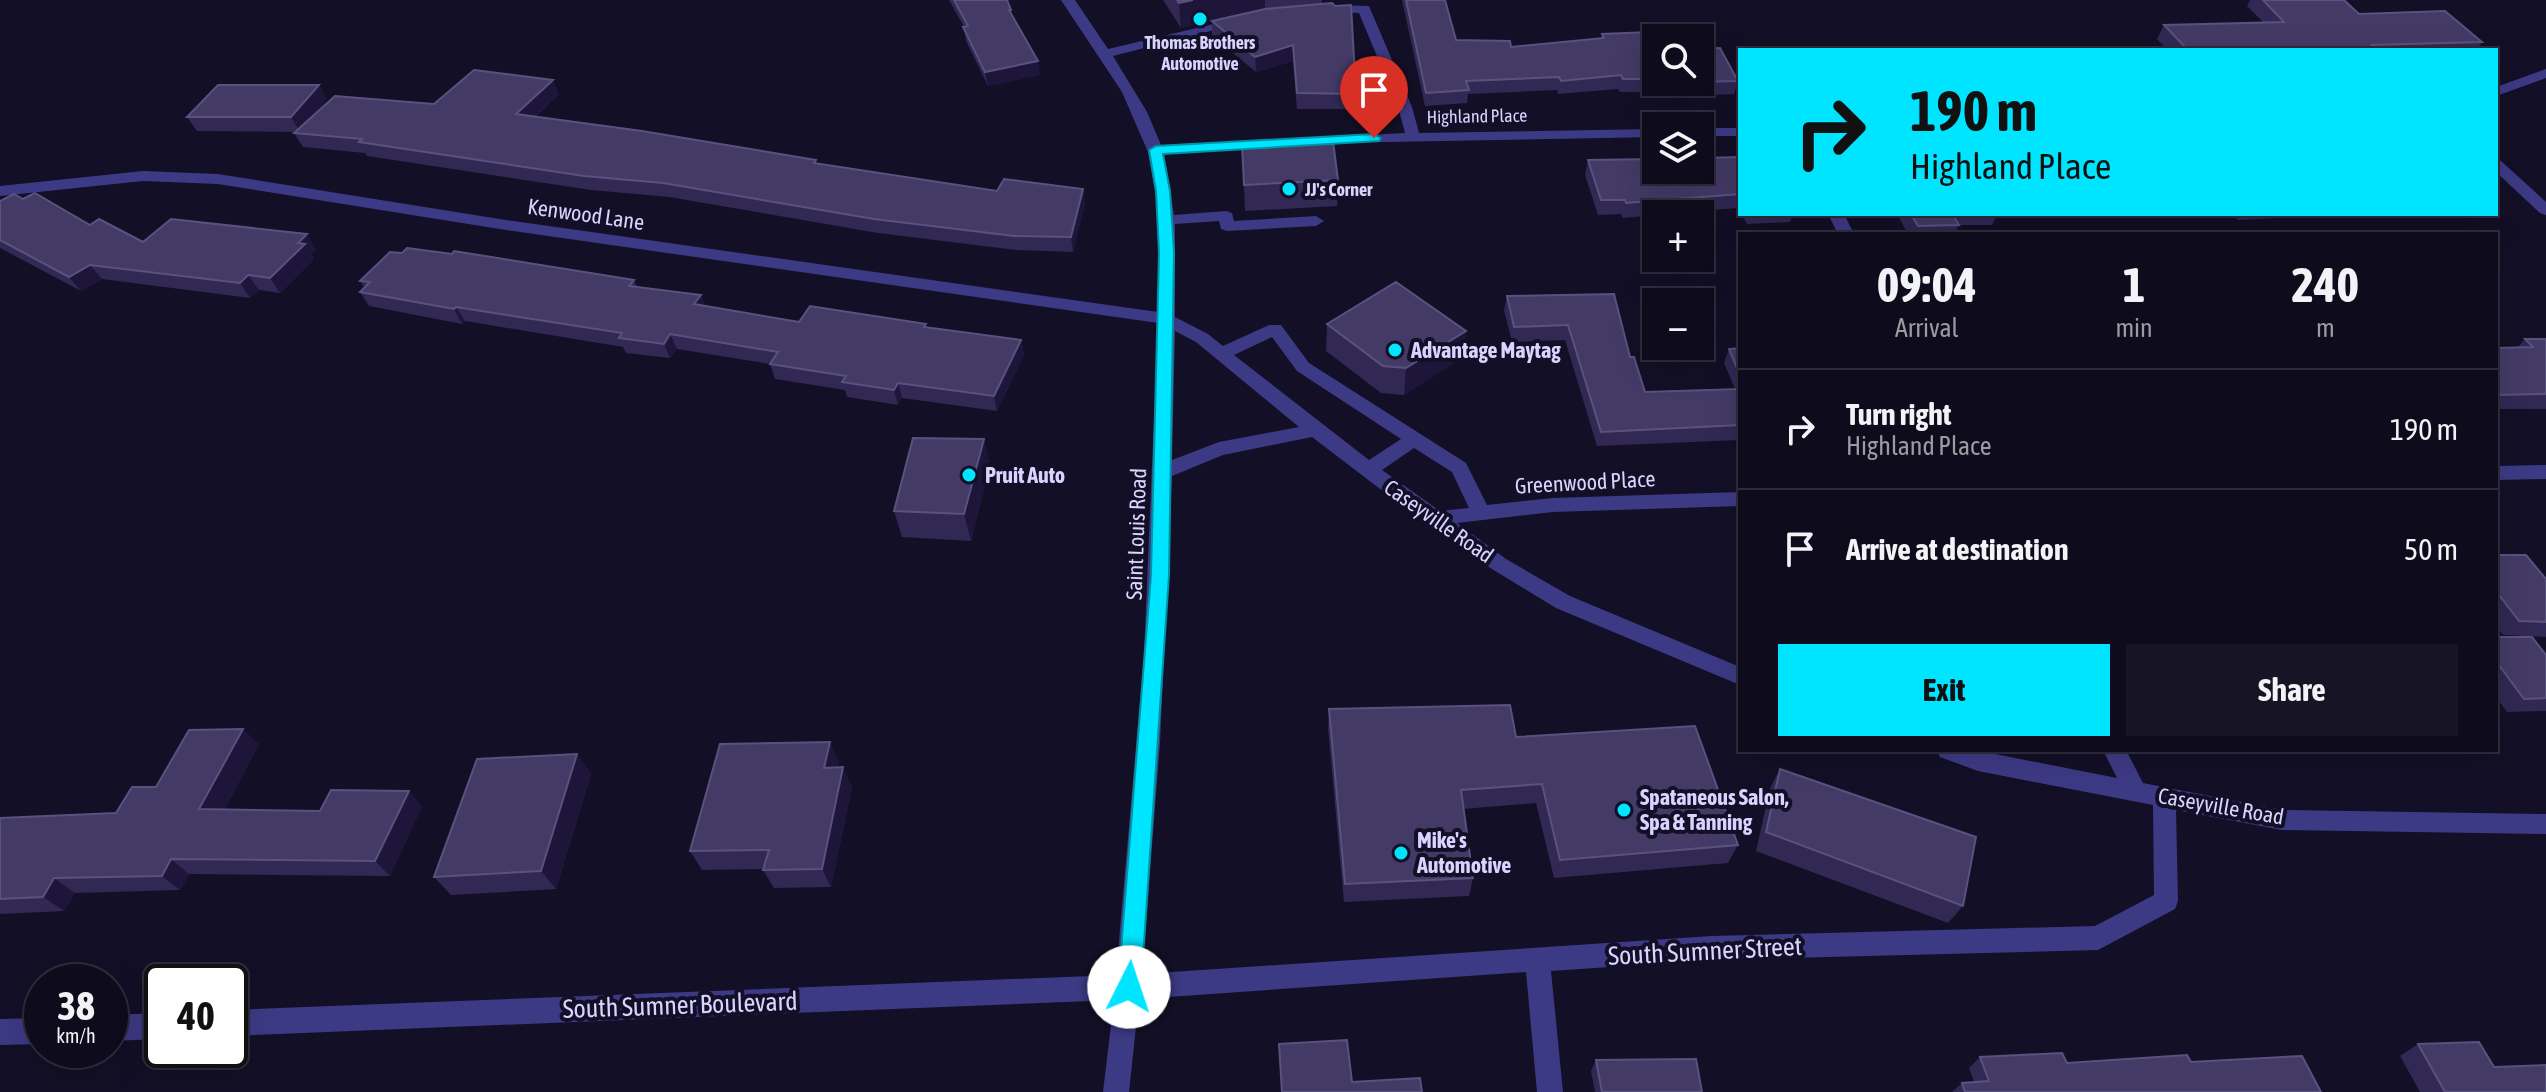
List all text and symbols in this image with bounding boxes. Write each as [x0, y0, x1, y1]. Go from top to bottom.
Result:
marker: Thomas Brothers Automotive [1191, 10, 1209, 28]
map controls [1642, 24, 1714, 360]
button: search [1642, 24, 1714, 96]
place label: Thomas Brothers Automotive [1145, 32, 1256, 74]
pin [1340, 56, 1408, 138]
icon: arrive [1352, 68, 1396, 112]
text: 190 m [1910, 79, 2037, 143]
icon: right [1778, 80, 1882, 184]
street label: Highland Place [1426, 105, 1528, 127]
button: layers [1642, 112, 1714, 184]
text: Highland Place [1910, 145, 2111, 187]
place label: JJ's Corner [1304, 179, 1373, 200]
marker: JJ's Corner [1280, 180, 1298, 198]
street label: Kenwood Lane [526, 193, 646, 235]
button: + [1642, 200, 1714, 272]
text: 09:04 [1877, 257, 1977, 312]
text: 1 [2123, 257, 2145, 312]
text: 240 [2292, 257, 2359, 312]
button: − [1642, 288, 1714, 360]
text: Arrival [1895, 313, 1958, 343]
text: min [2115, 313, 2153, 343]
text: m [2316, 313, 2335, 343]
place label: Advantage Maytag [1410, 337, 1561, 363]
marker: Advantage Maytag [1386, 341, 1404, 359]
text: Turn right [1846, 397, 1952, 431]
icon: right [1778, 407, 1822, 451]
text: 190 m [2390, 412, 2458, 446]
text: Highland Place [1846, 431, 1992, 461]
place label: Pruit Auto [985, 462, 1065, 488]
street label: Greenwood Place [1514, 465, 1656, 499]
marker: Pruit Auto [960, 466, 978, 484]
street label: Saint Louis Road [1121, 468, 1151, 600]
street label: Caseyville Road [1379, 474, 1499, 568]
icon: arrive [1778, 527, 1822, 571]
text: Arrive at destination [1846, 532, 2068, 566]
text: 50 m [2404, 532, 2458, 566]
button: Exit [1778, 644, 2110, 736]
button: Share [2126, 644, 2458, 736]
street label: Caseyville Road [2156, 782, 2286, 830]
place label: Spataneous Salon, Spa & Tanning [1640, 784, 1789, 835]
marker: Spataneous Salon, Spa & Tanning [1615, 801, 1633, 819]
place label: Mike's Automotive [1416, 827, 1511, 878]
marker: Mike's Automotive [1392, 844, 1410, 862]
street label: South Sumner Street [1607, 931, 1803, 971]
position arrow [1087, 945, 1171, 1029]
speed limit sign: 40 [144, 964, 248, 1068]
text: 38 [57, 983, 95, 1028]
street label: South Sumner Boulevard [562, 986, 798, 1024]
text: km/h [56, 1024, 96, 1047]

